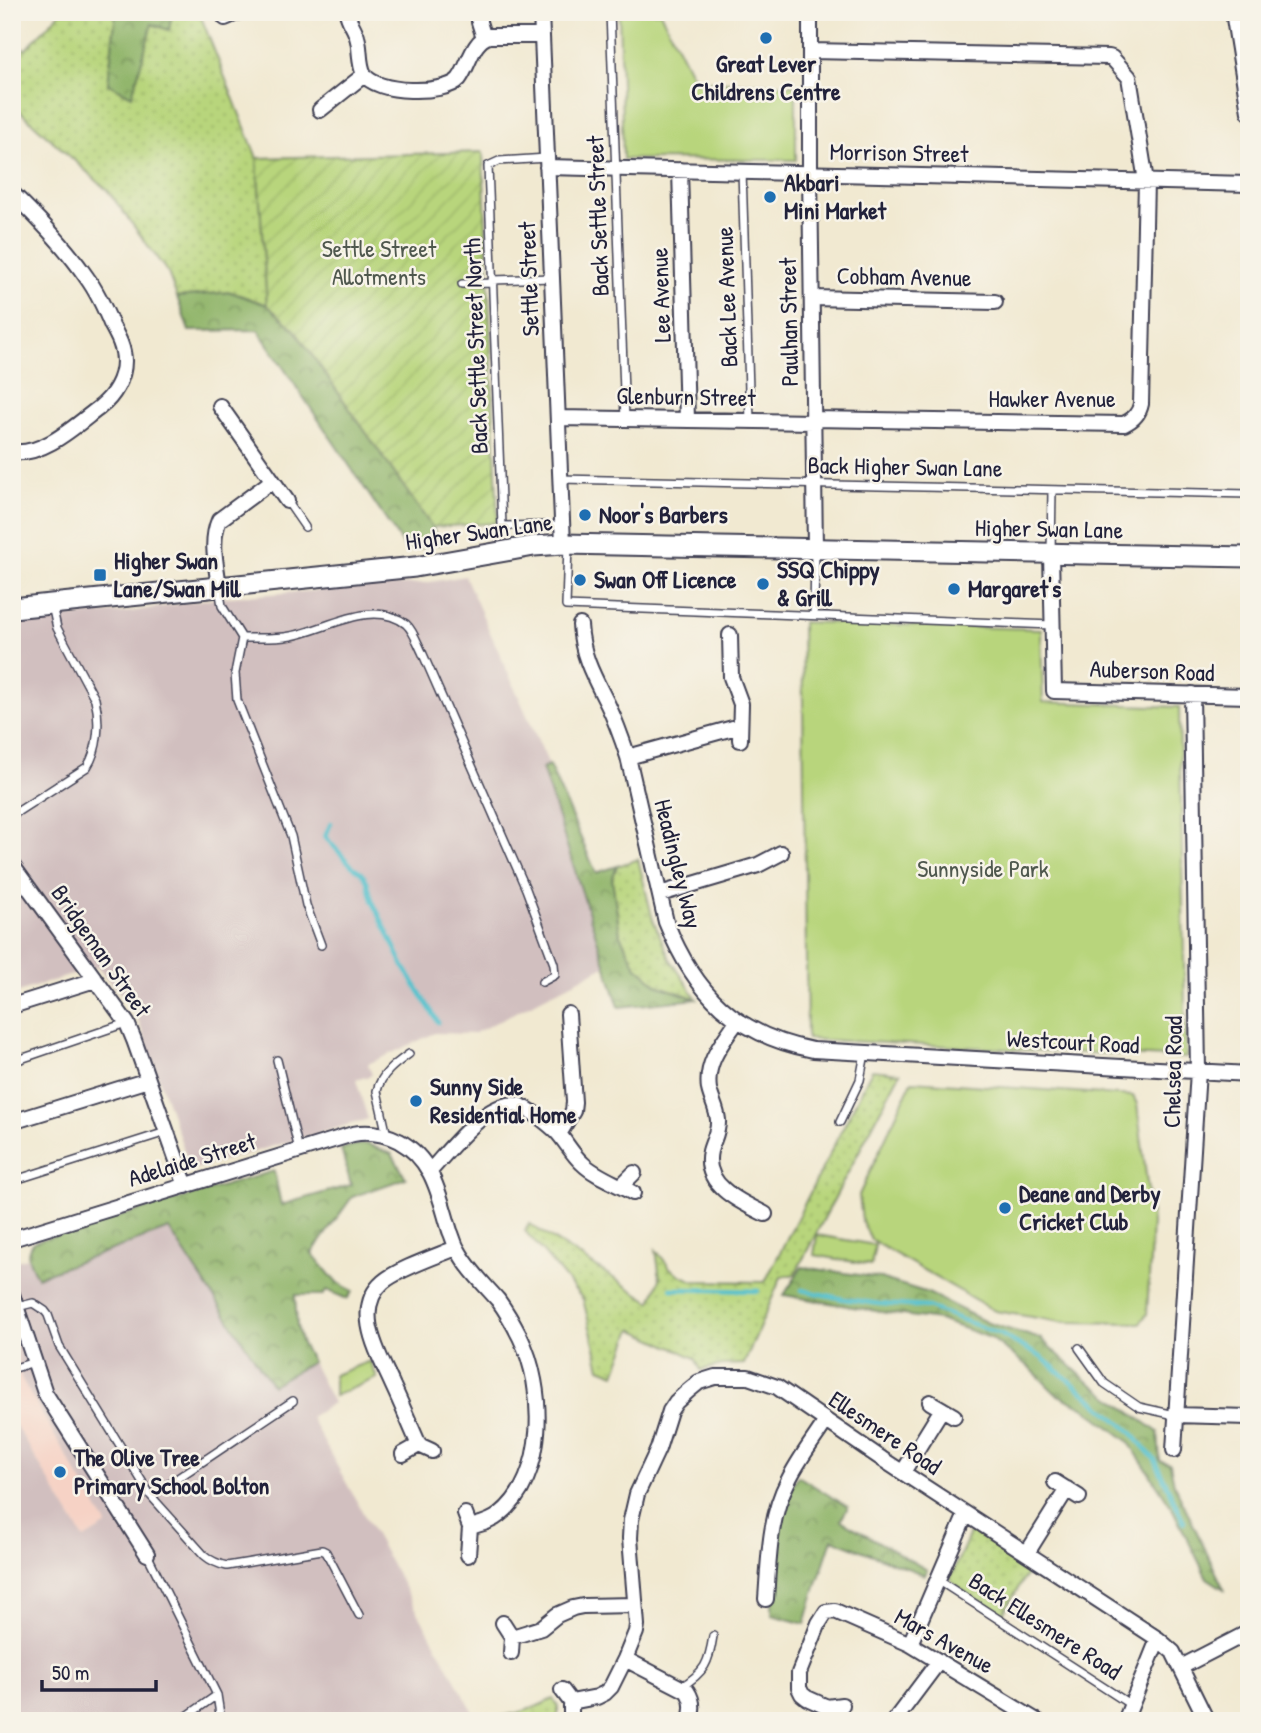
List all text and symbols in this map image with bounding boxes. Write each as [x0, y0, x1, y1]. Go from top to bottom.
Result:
marker: Great Lever Childrens Centre [758, 30, 774, 46]
place label: Great Lever Childrens Centre [691, 47, 841, 107]
street label: Back Settle Street [578, 134, 616, 297]
street label: Morrison Street [829, 135, 970, 169]
place label: Akbari Mini Market [784, 166, 887, 226]
marker: Akbari Mini Market [762, 189, 778, 205]
street label: Settle Street [510, 221, 546, 337]
street label: Back Lee Avenue [708, 226, 744, 368]
park label: Settle Street Allotments [322, 232, 437, 292]
street label: Back Settle Street North [455, 237, 495, 455]
street label: Lee Avenue [642, 247, 678, 343]
street label: Paulhan Street [771, 257, 805, 387]
street label: Cobham Avenue [836, 259, 972, 293]
street label: Glenburn Street [616, 379, 757, 413]
street label: Hawker Avenue [989, 382, 1116, 414]
street label: Back Higher Swan Lane [807, 448, 1003, 484]
place label: Noor's Barbers [599, 498, 728, 530]
street label: Higher Swan Lane [403, 505, 555, 557]
marker: Noor's Barbers [577, 507, 593, 523]
street label: Higher Swan Lane [975, 511, 1124, 545]
place label: Higher Swan Lane/Swan Mill [114, 544, 241, 604]
place label: SSQ Chippy & Grill [777, 553, 880, 613]
place label: Swan Off Licence [594, 563, 737, 595]
marker: Higher Swan Lane/Swan Mill [92, 567, 108, 583]
marker: Swan Off Licence [572, 572, 588, 588]
place label: Margaret's [968, 572, 1061, 605]
marker: SSQ Chippy & Grill [755, 576, 771, 592]
marker: Margaret's [946, 581, 962, 597]
street label: Auberson Road [1089, 652, 1215, 688]
street label: Headingley Way [647, 796, 711, 932]
park label: Sunnyside Park [917, 852, 1049, 884]
street label: Bridgeman Street [44, 878, 160, 1023]
street label: Chelsea Road [1155, 1016, 1189, 1128]
street label: Westcourt Road [1006, 1022, 1140, 1060]
place label: Sunny Side Residential Home [430, 1070, 577, 1130]
marker: Sunny Side Residential Home [408, 1093, 424, 1109]
street label: Adelaide Street [124, 1124, 260, 1194]
place label: Deane and Derby Cricket Club [1019, 1177, 1161, 1237]
marker: Deane and Derby Cricket Club [997, 1200, 1013, 1216]
street label: Ellesmere Road [823, 1383, 948, 1482]
place label: The Olive Tree Primary School Bolton [73, 1441, 270, 1502]
marker: The Olive Tree Primary School Bolton [52, 1464, 68, 1480]
street label: Back Ellesmere Road [963, 1564, 1128, 1686]
street label: Mars Avenue [889, 1600, 1000, 1681]
scale bar [42, 1649, 156, 1693]
text: 50 m [52, 1658, 89, 1687]

